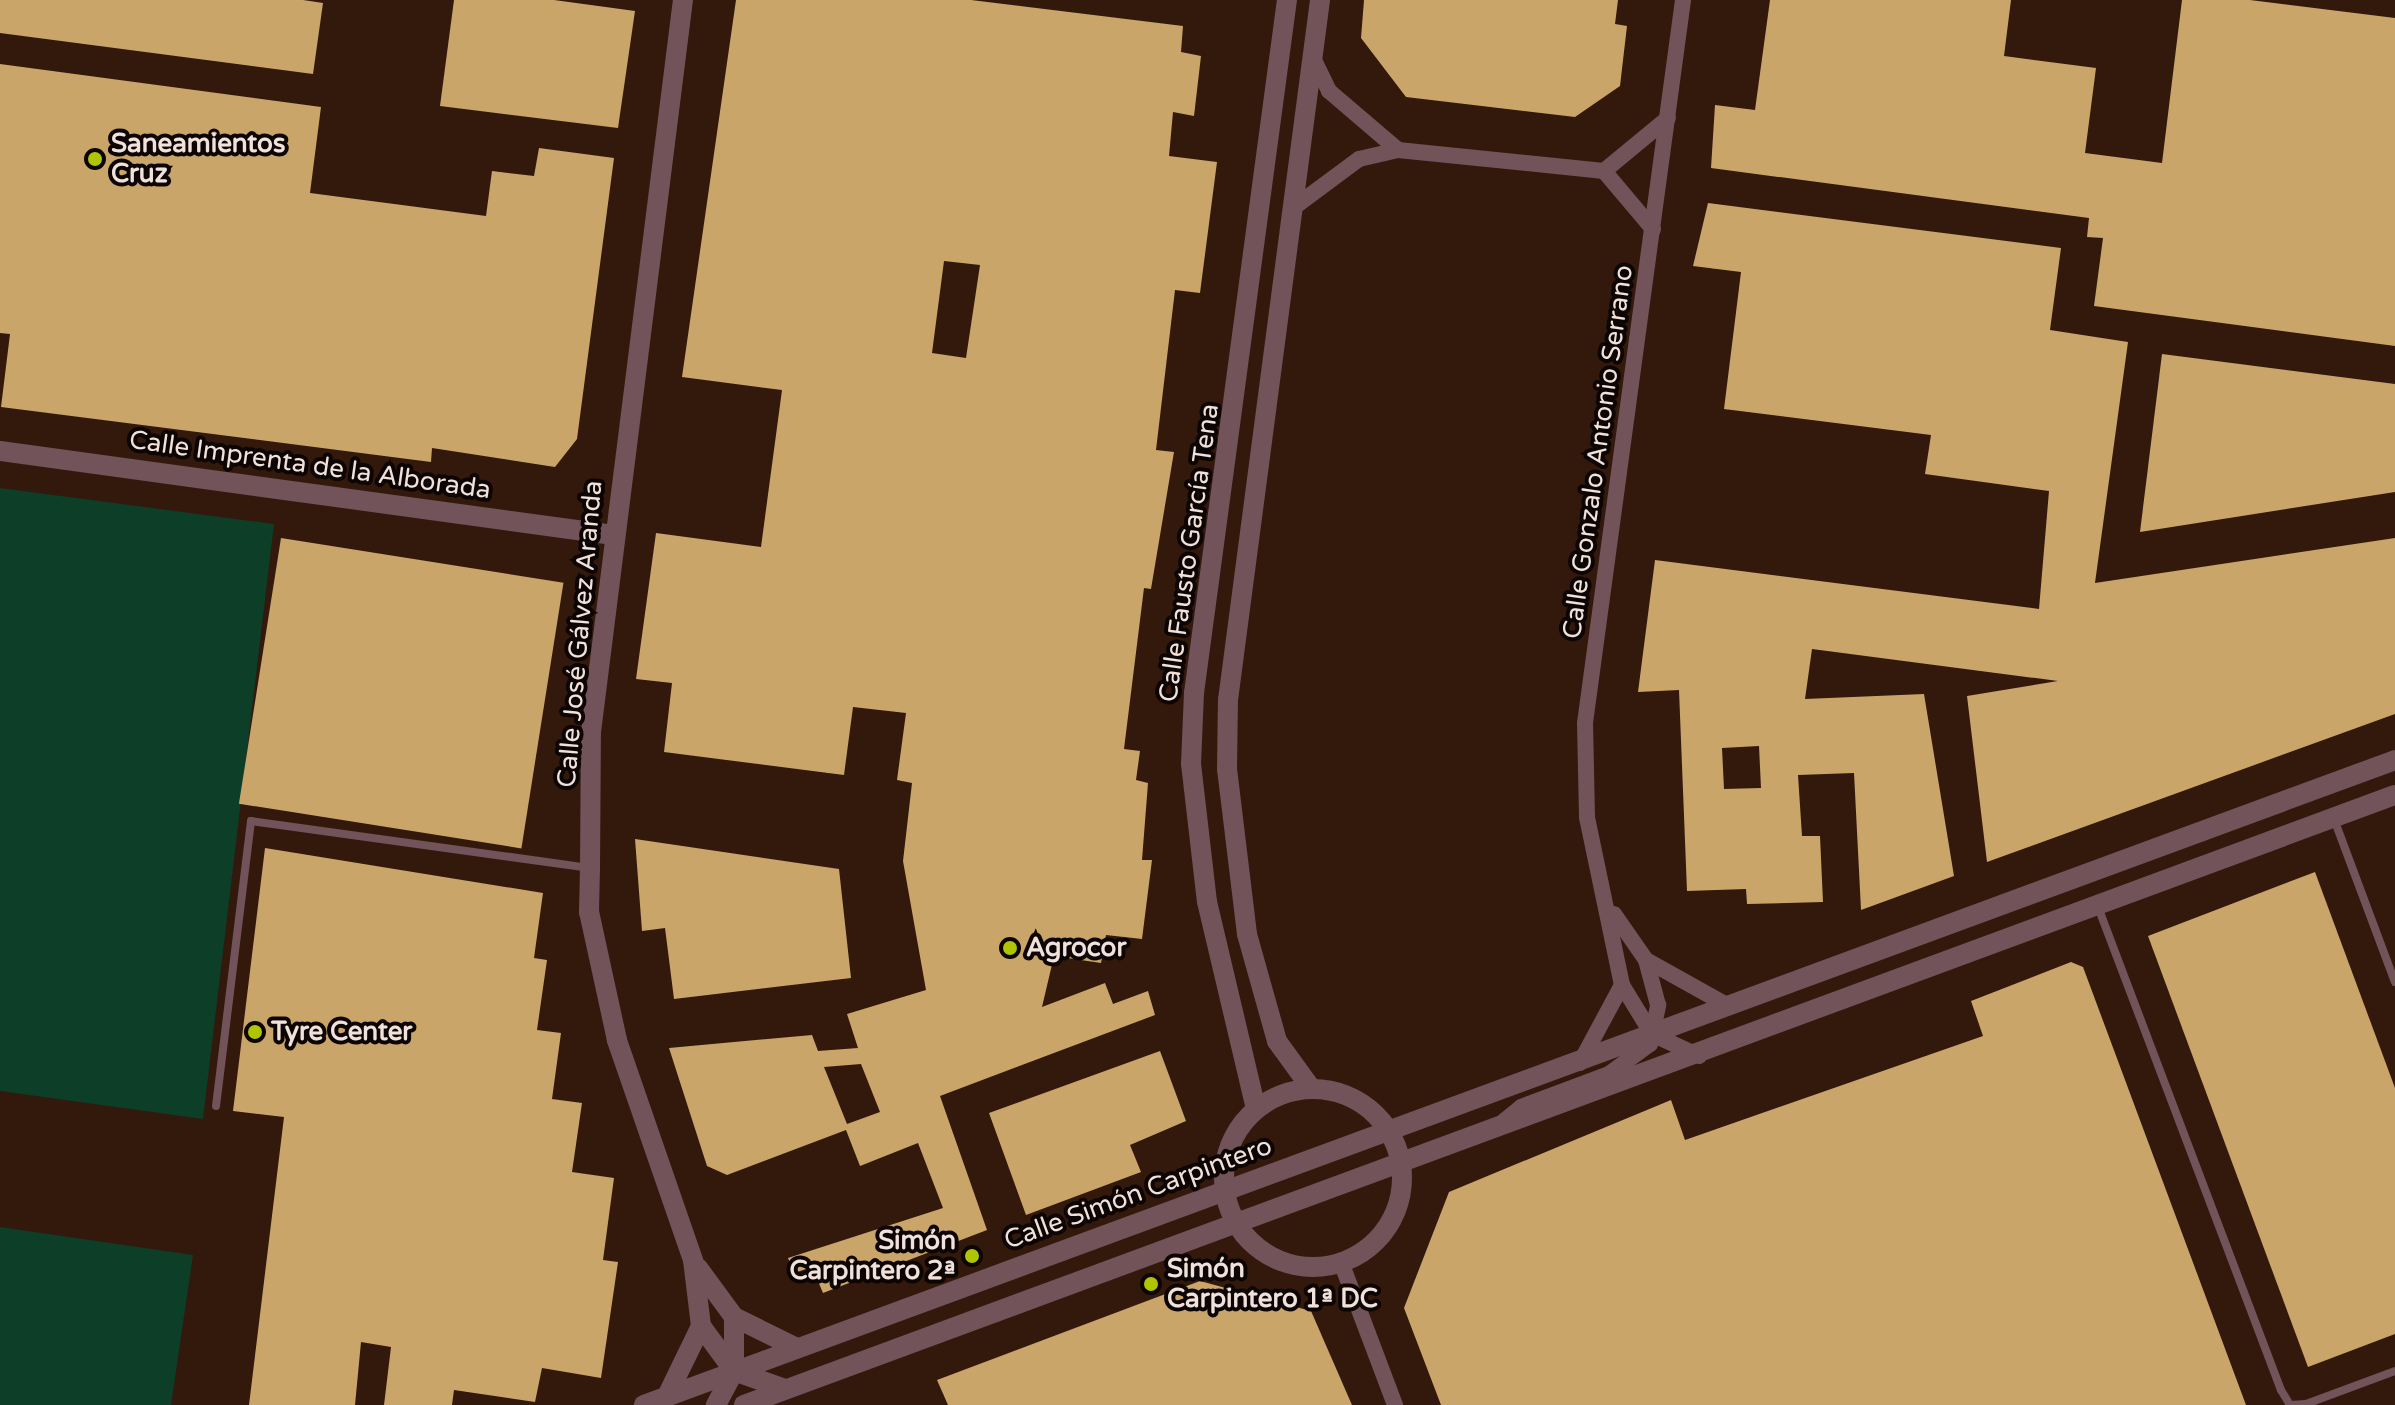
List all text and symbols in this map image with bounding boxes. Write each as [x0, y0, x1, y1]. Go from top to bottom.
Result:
place label: Saneamientos Cruz [111, 128, 285, 190]
marker: Saneamientos Cruz [86, 150, 104, 168]
street label: Calle Gonzalo Antonio Serrano [1556, 263, 1640, 641]
street label: Calle Fausto García Tena [1153, 402, 1225, 704]
street label: Calle Imprenta de la Alborada [127, 424, 493, 506]
street label: Calle José Gálvez Aranda [551, 479, 609, 789]
place label: Agrocor [1026, 932, 1126, 964]
marker: Agrocor [1001, 939, 1019, 957]
place label: Tyre Center [271, 1016, 412, 1048]
marker: Tyre Center [246, 1023, 264, 1041]
street label: Calle Simón Carpintero [1000, 1130, 1276, 1256]
place label: Simón Carpintero 2ª [789, 1225, 956, 1286]
marker: Simón Carpintero 2ª [963, 1247, 981, 1265]
place label: Simón Carpintero 1ª DC [1167, 1253, 1378, 1314]
marker: Simón Carpintero 1ª DC [1142, 1275, 1160, 1293]

